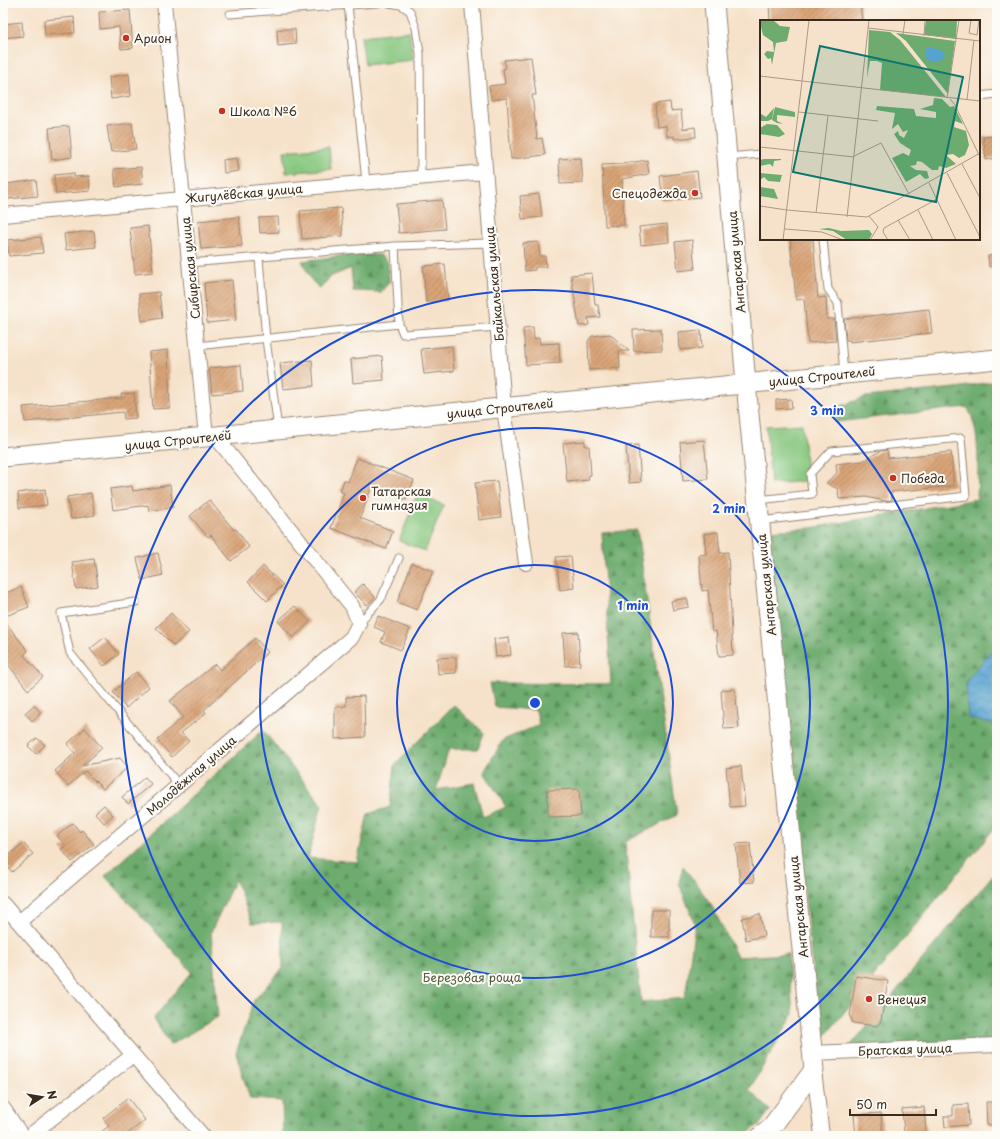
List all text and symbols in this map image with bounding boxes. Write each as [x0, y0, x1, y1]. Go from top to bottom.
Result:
inset map [760, 20, 980, 240]
place label: Арион [134, 29, 172, 47]
marker: Арион [121, 33, 131, 43]
place label: Школа №6 [230, 102, 297, 120]
marker: Школа №6 [217, 106, 227, 116]
street label: Жигулёвская улица [184, 179, 304, 207]
place label: Спецодежда [612, 184, 687, 202]
marker: Спецодежда [690, 188, 700, 198]
street label: Ангарская улица [723, 210, 749, 314]
street label: Сибирская улица [176, 216, 204, 320]
street label: Байкальская улица [480, 225, 508, 342]
street label: улица Строителей [768, 361, 876, 391]
street label: улица Строителей [446, 393, 554, 423]
text: 3 min [810, 401, 844, 419]
street label: улица Строителей [124, 425, 232, 455]
place label: Победа [901, 469, 945, 487]
marker: Победа [888, 473, 898, 483]
place label: Татарская гимназия [371, 482, 431, 514]
marker: Татарская гимназия [358, 493, 368, 503]
text: 2 min [712, 499, 746, 517]
street label: Ангарская улица [752, 533, 780, 637]
text: 1 min [617, 596, 649, 614]
centre of rings [528, 696, 542, 710]
street label: Молодёжная улица [142, 731, 240, 819]
street label: Ангарская улица [784, 855, 812, 959]
park label: Березовая роща [423, 968, 522, 986]
place label: Венеция [877, 990, 927, 1008]
marker: Венеция [864, 994, 874, 1004]
street label: Братская улица [858, 1038, 953, 1060]
north arrow [22, 1077, 62, 1117]
text: N [43, 1089, 62, 1101]
scale bar [850, 1091, 936, 1117]
text: 50 m [856, 1095, 887, 1113]

